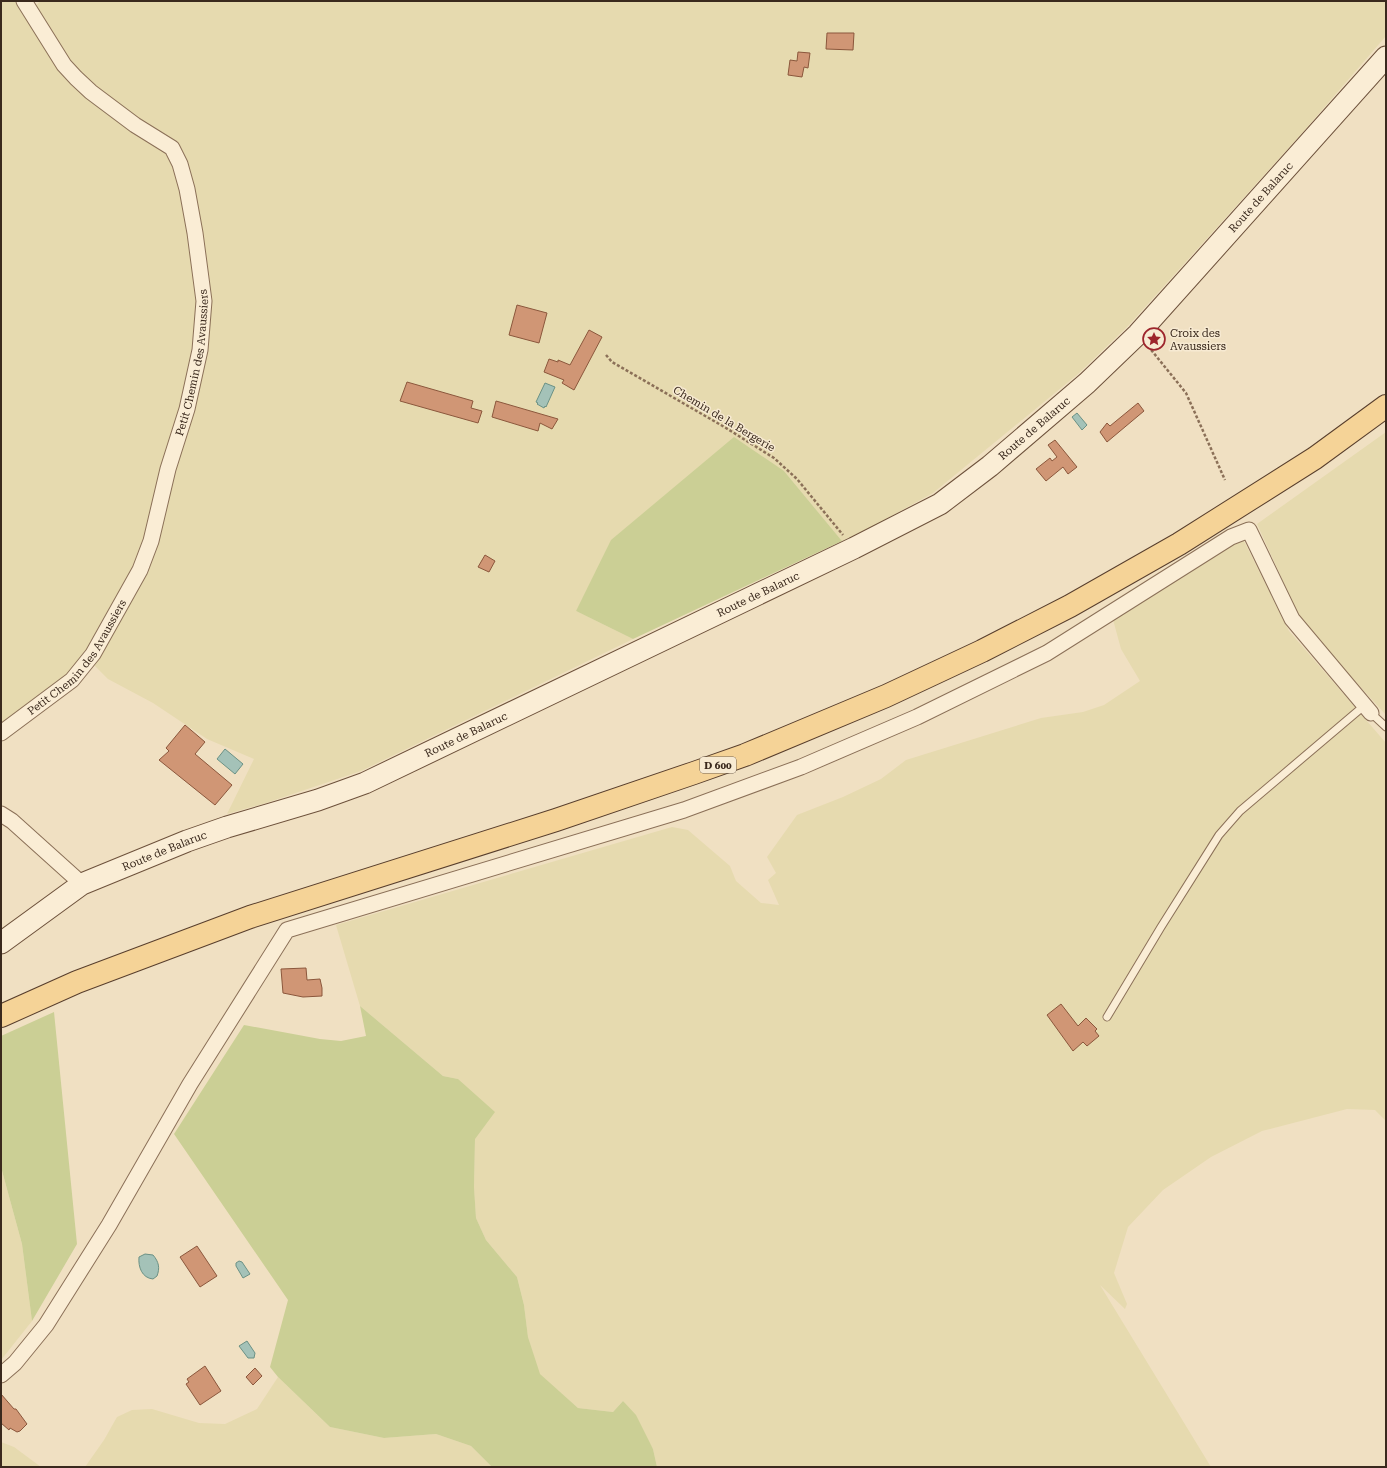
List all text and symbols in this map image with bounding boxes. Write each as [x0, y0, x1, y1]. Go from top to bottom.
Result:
street label: Route de Balaruc [1226, 159, 1295, 235]
street label: Petit Chemin des Avaussiers [172, 288, 211, 437]
place icon: Croix des Avaussiers [1141, 326, 1167, 352]
place label: Croix des Avaussiers [1170, 327, 1226, 353]
street label: Chemin de la Bergerie [671, 383, 777, 455]
street label: Route de Balaruc [996, 394, 1073, 462]
street label: Route de Balaruc [715, 569, 801, 619]
street label: Petit Chemin des Avaussiers [25, 597, 129, 718]
street label: Route de Balaruc [423, 709, 509, 760]
road number: D 600 [700, 757, 736, 773]
street label: Route de Balaruc [120, 828, 208, 873]

